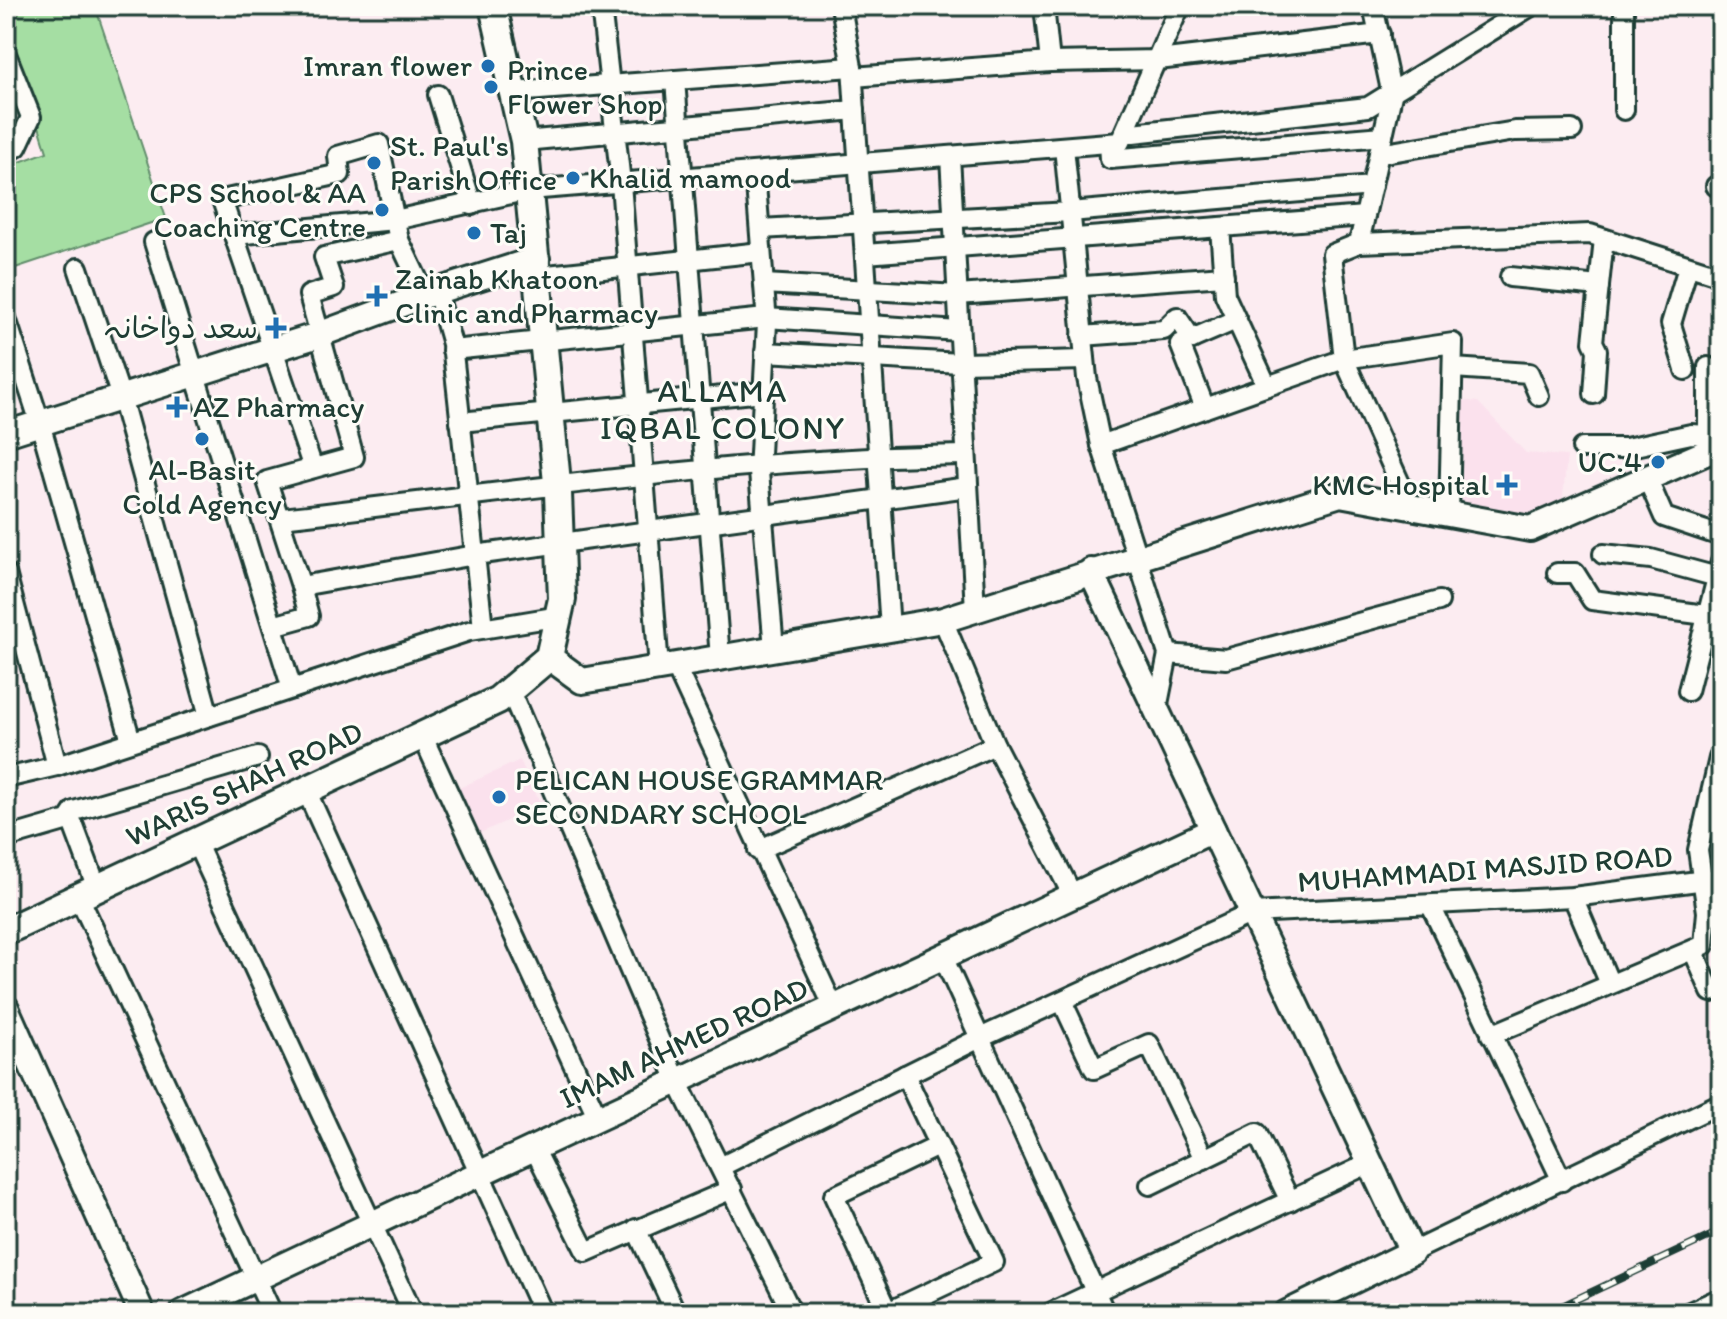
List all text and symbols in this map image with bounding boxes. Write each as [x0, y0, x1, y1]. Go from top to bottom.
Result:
place label: Imran flower [303, 47, 472, 84]
place label: Prince Flower Shop [507, 51, 663, 122]
marker: Imran flower [479, 57, 497, 75]
marker: Prince Flower Shop [482, 78, 500, 96]
place label: St. Paul's Parish Office [390, 127, 557, 198]
marker: St. Paul's Parish Office [365, 154, 383, 172]
place label: Khalid mamood [589, 159, 791, 196]
marker: Khalid mamood [564, 169, 582, 187]
place label: CPS School & AA Coaching Centre [149, 174, 366, 245]
marker: CPS School & AA Coaching Centre [373, 201, 391, 219]
place label: Taj [490, 214, 527, 251]
marker: Taj [465, 224, 483, 242]
place label: Zainab Khatoon Clinic and Pharmacy [395, 260, 658, 331]
marker: Zainab Khatoon Clinic and Pharmacy [366, 285, 388, 307]
place label: سعد دواخانہ [104, 309, 258, 346]
marker: سعد دواخانہ [265, 317, 287, 339]
district label: ALLAMA IQBAL COLONY [600, 372, 846, 447]
place label: AZ Pharmacy [193, 388, 364, 425]
marker: AZ Pharmacy [168, 398, 186, 416]
marker: Al-Basit Cold Agency [193, 430, 211, 448]
place label: UC.4 [1577, 443, 1642, 480]
place label: Al-Basit Cold Agency [122, 451, 282, 522]
marker: UC.4 [1649, 453, 1667, 471]
place label: KMC Hospital [1312, 466, 1490, 503]
marker: KMC Hospital [1496, 474, 1518, 496]
street label: WARIS SHAH ROAD [120, 712, 368, 855]
place label: PELICAN HOUSE GRAMMAR SECONDARY SCHOOL [515, 761, 883, 832]
marker: PELICAN HOUSE GRAMMAR SECONDARY SCHOOL [490, 788, 508, 806]
street label: MUHAMMADI MASJID ROAD [1296, 837, 1674, 900]
street label: IMAM AHMED ROAD [554, 969, 814, 1116]

